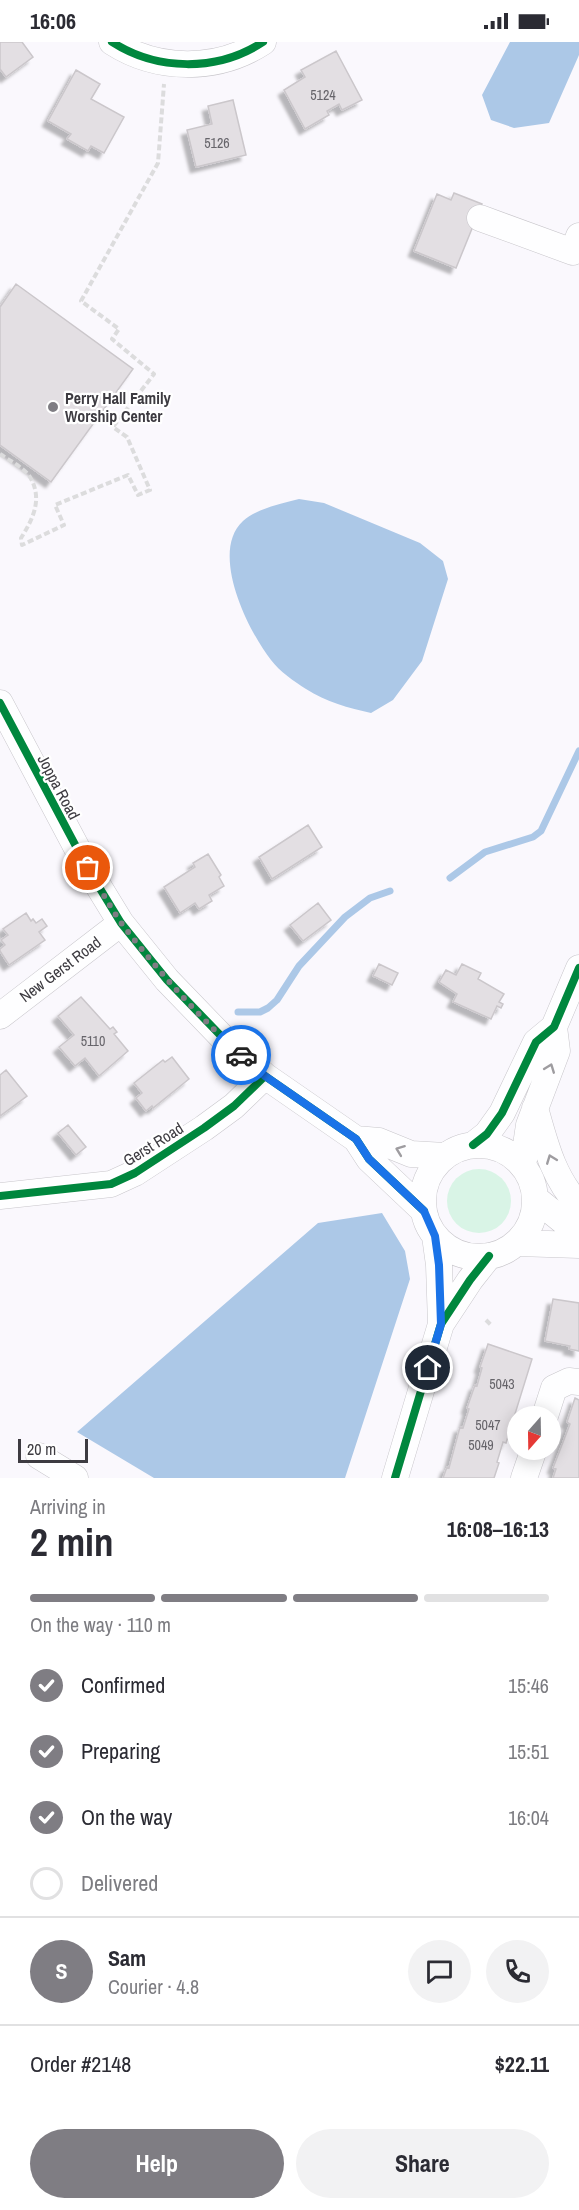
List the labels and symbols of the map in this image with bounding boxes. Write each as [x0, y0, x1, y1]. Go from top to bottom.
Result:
house number: 5124 [310, 86, 336, 104]
house number: 5126 [204, 134, 230, 152]
place label: Perry Hall Family Worship Center [65, 387, 172, 427]
marker: Perry Hall Family Worship Center [46, 400, 60, 414]
street label: Joppa Road [33, 751, 85, 823]
pin [62, 842, 113, 893]
street label: New Gerst Road [15, 931, 105, 1007]
courier [211, 1025, 271, 1085]
house number: 5110 [81, 1032, 105, 1050]
one-way arrow [543, 1063, 555, 1074]
street label: Gerst Road [119, 1117, 187, 1171]
one-way arrow [395, 1144, 406, 1157]
one-way arrow [546, 1155, 558, 1166]
pin [402, 1342, 453, 1393]
house number: 5043 [489, 1375, 515, 1393]
north arrow [507, 1406, 561, 1460]
house number: 5047 [475, 1416, 501, 1434]
scale bar [18, 1436, 88, 1464]
house number: 5049 [468, 1436, 494, 1454]

